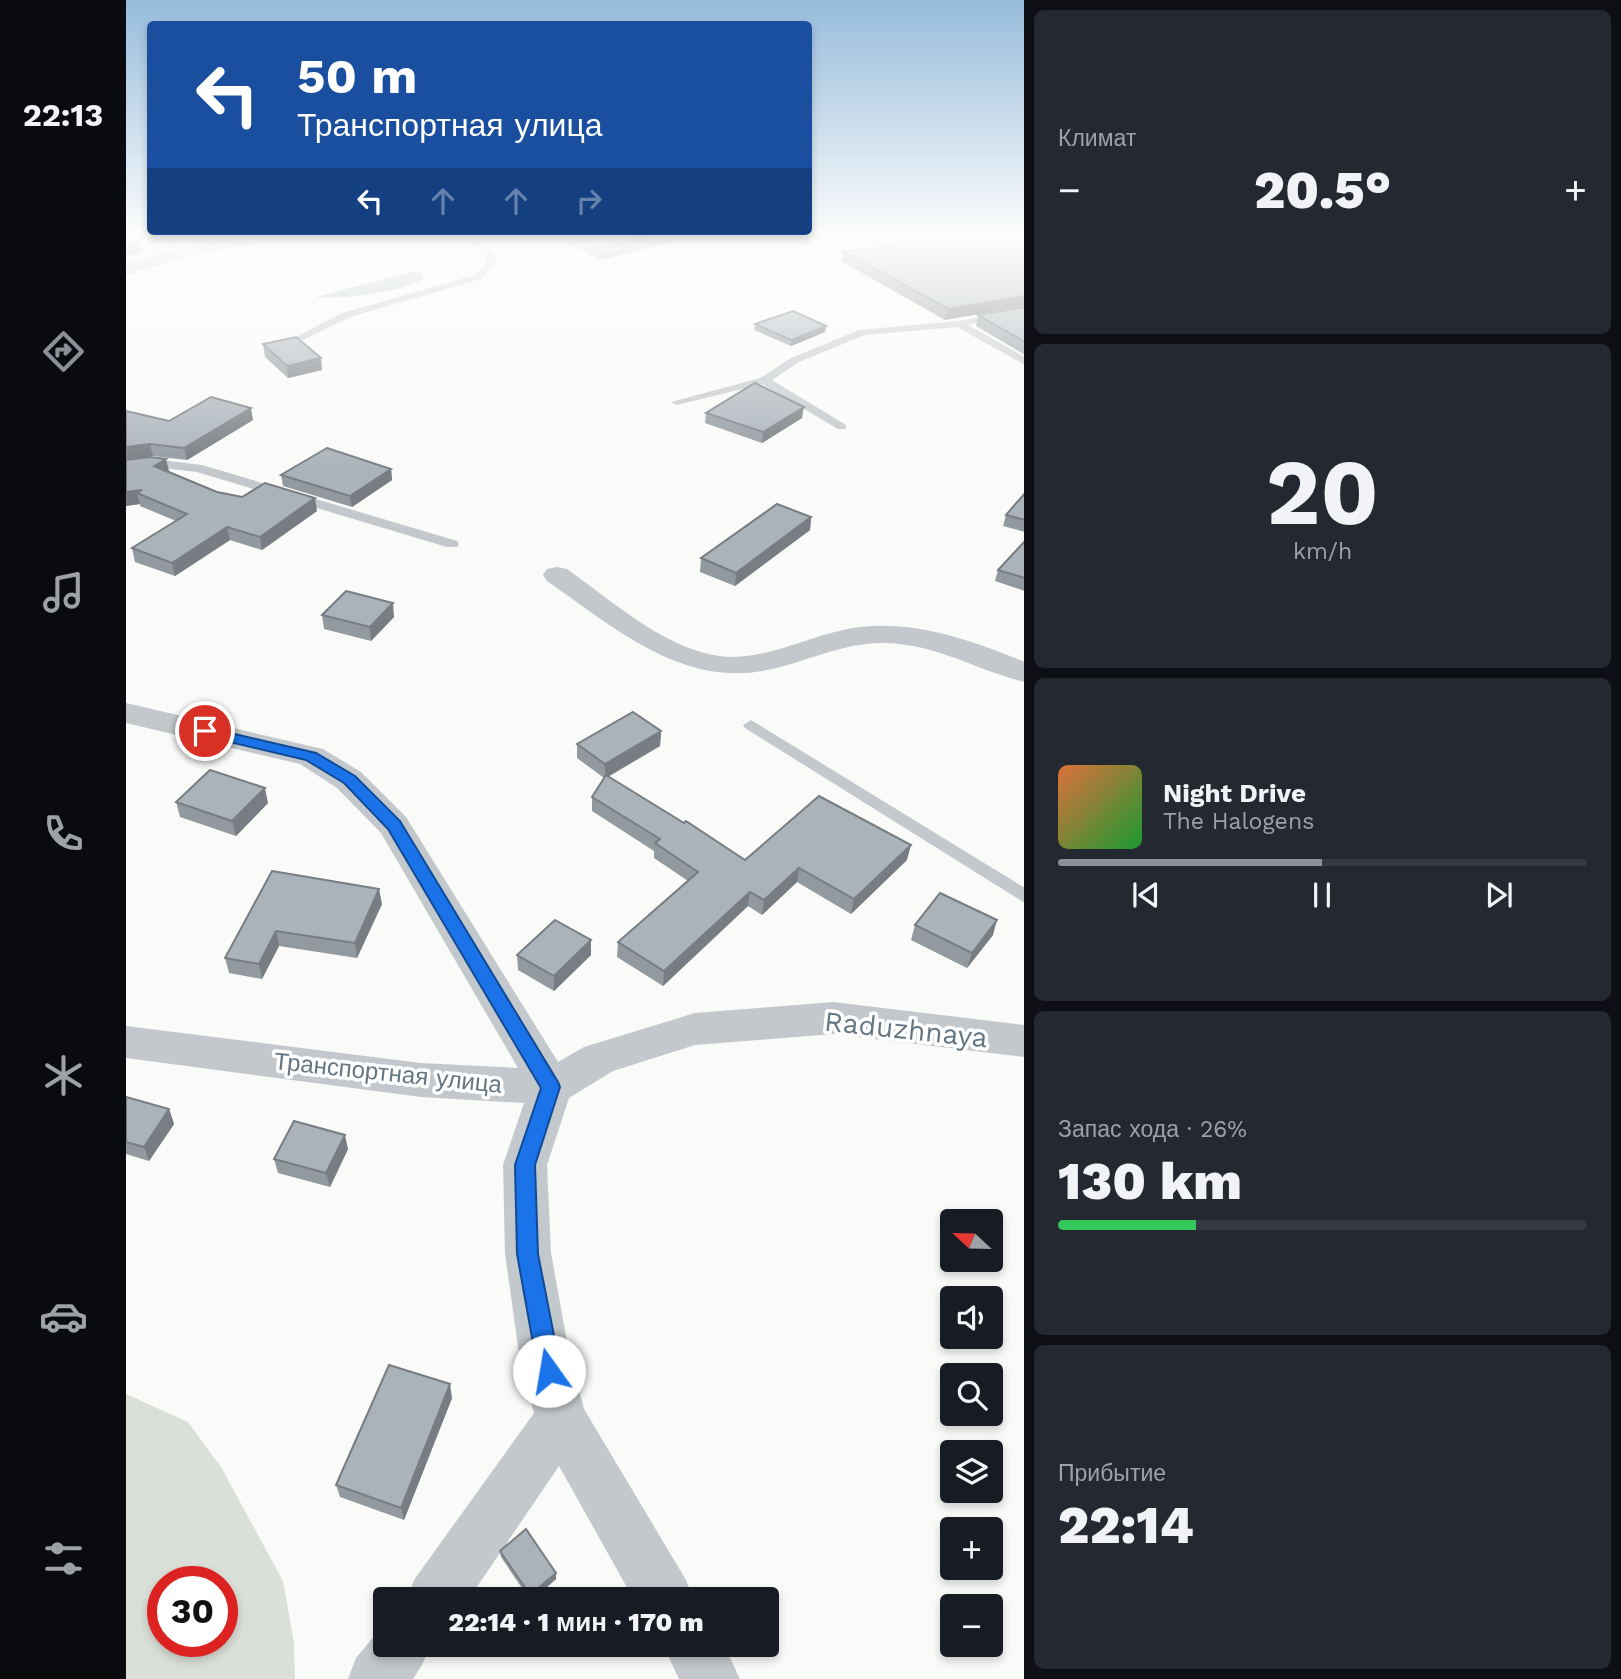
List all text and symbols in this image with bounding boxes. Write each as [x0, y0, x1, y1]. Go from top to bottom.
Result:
text: 50 m [297, 47, 417, 105]
icon: left [182, 49, 273, 140]
text: 22:13 [23, 96, 103, 134]
text: Транспортная улица [297, 106, 603, 144]
text: Климат [1058, 125, 1136, 152]
text: 20.5° [1254, 160, 1391, 221]
text: − [1058, 168, 1081, 212]
text: + [1564, 168, 1587, 212]
icon: left [351, 182, 389, 220]
icon: ahead [424, 182, 462, 220]
icon: ahead [497, 182, 535, 220]
icon: right [570, 182, 608, 220]
icon: directions [39, 327, 88, 376]
text: 20 [1266, 439, 1379, 546]
text: km/h [1293, 538, 1352, 565]
icon: music [39, 568, 88, 617]
pin [175, 701, 235, 761]
icon: arrive [186, 712, 224, 750]
text: Night Drive [1163, 778, 1306, 808]
text: The Halogens [1163, 808, 1314, 835]
icon: phone [39, 809, 88, 858]
icon: previous [1127, 876, 1165, 914]
icon: pause [1303, 876, 1341, 914]
icon: next [1480, 876, 1518, 914]
street label: Raduzhnaya [823, 1005, 989, 1054]
street label: Транспортная улица [273, 1047, 504, 1099]
icon: climate [39, 1051, 88, 1100]
text: Запас хода · 26% [1058, 1116, 1247, 1143]
text: 130 km [1058, 1151, 1242, 1212]
north arrow [940, 1209, 1003, 1272]
map controls [940, 1209, 1003, 1657]
button: sound [940, 1286, 1003, 1349]
icon: car [39, 1292, 88, 1341]
position arrow [512, 1334, 586, 1408]
button: search [940, 1363, 1003, 1426]
button: layers [940, 1440, 1003, 1503]
text: Прибытие [1058, 1460, 1166, 1487]
text: 22:14 [1058, 1495, 1194, 1556]
button: + [940, 1517, 1003, 1580]
icon: filters [39, 1534, 88, 1583]
speed limit sign: 30 [147, 1566, 238, 1657]
button: − [940, 1594, 1003, 1657]
text: 22:14 · 1 мин · 170 m [448, 1607, 704, 1637]

